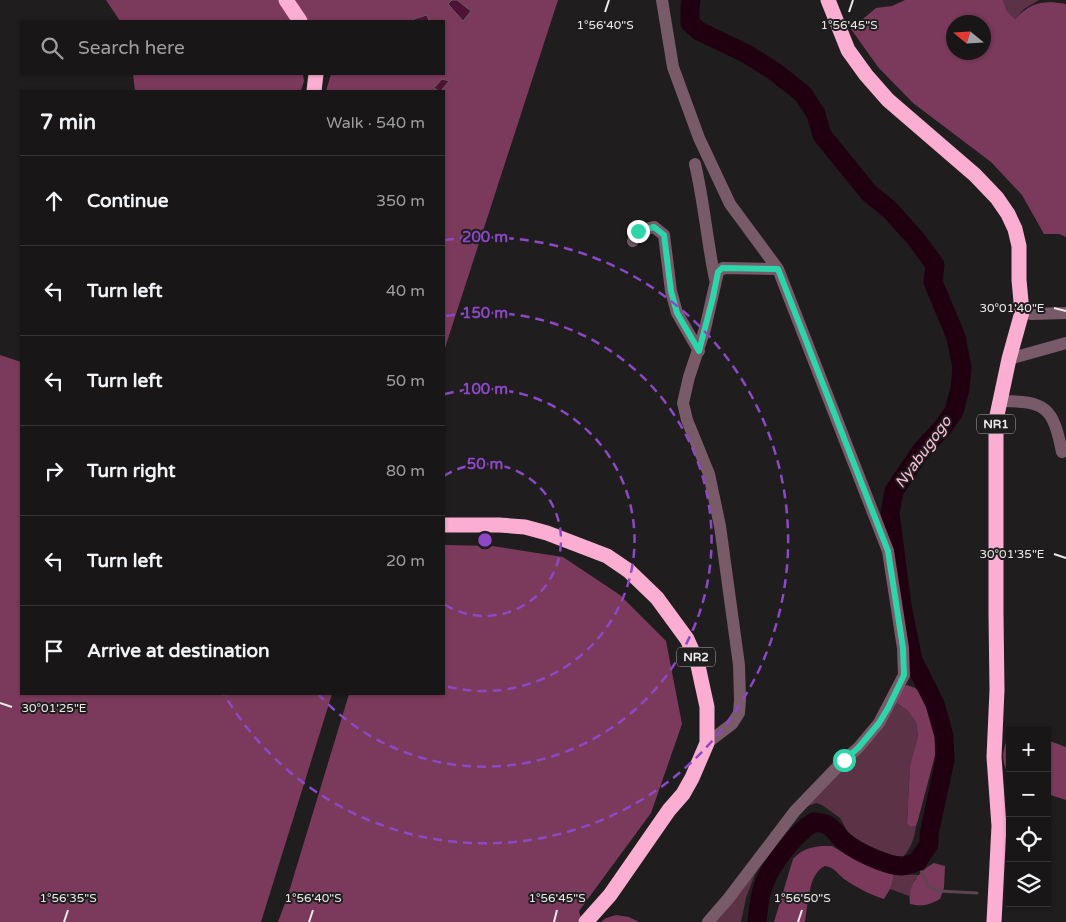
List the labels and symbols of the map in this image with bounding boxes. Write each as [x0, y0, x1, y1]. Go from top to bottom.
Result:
north arrow [946, 15, 991, 60]
text: 1°56'40"S [576, 18, 634, 32]
text: 1°56'45"S [820, 18, 878, 32]
route end [627, 220, 650, 243]
text: 200 m [462, 228, 508, 246]
text: 30°01'40"E [979, 301, 1045, 315]
text: 150 m [462, 304, 508, 322]
text: 100 m [462, 380, 508, 398]
water label: Nyabugogo [891, 412, 956, 491]
road number: NR1 [977, 414, 1015, 434]
text: 50 m [467, 455, 503, 473]
centre of rings [476, 531, 494, 549]
text: 30°01'35"E [979, 547, 1045, 561]
road number: NR2 [677, 648, 715, 666]
text: 30°01'25"E [21, 701, 87, 715]
route start [833, 749, 856, 772]
text: 1°56'35"S [39, 891, 97, 905]
text: 1°56'40"S [284, 891, 342, 905]
text: 1°56'45"S [528, 891, 586, 905]
text: 1°56'50"S [773, 891, 831, 905]

